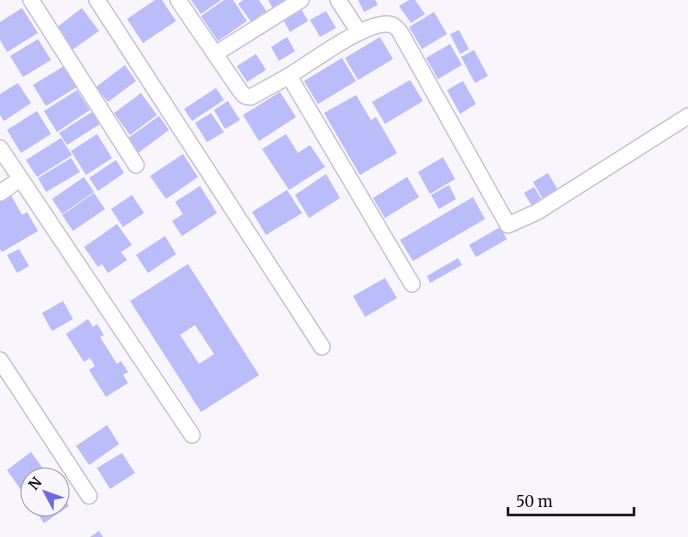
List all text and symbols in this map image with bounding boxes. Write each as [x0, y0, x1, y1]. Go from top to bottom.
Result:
north arrow [20, 467, 70, 517]
text: N [25, 473, 46, 494]
scale bar [508, 484, 634, 516]
text: 50 m [516, 492, 553, 511]

